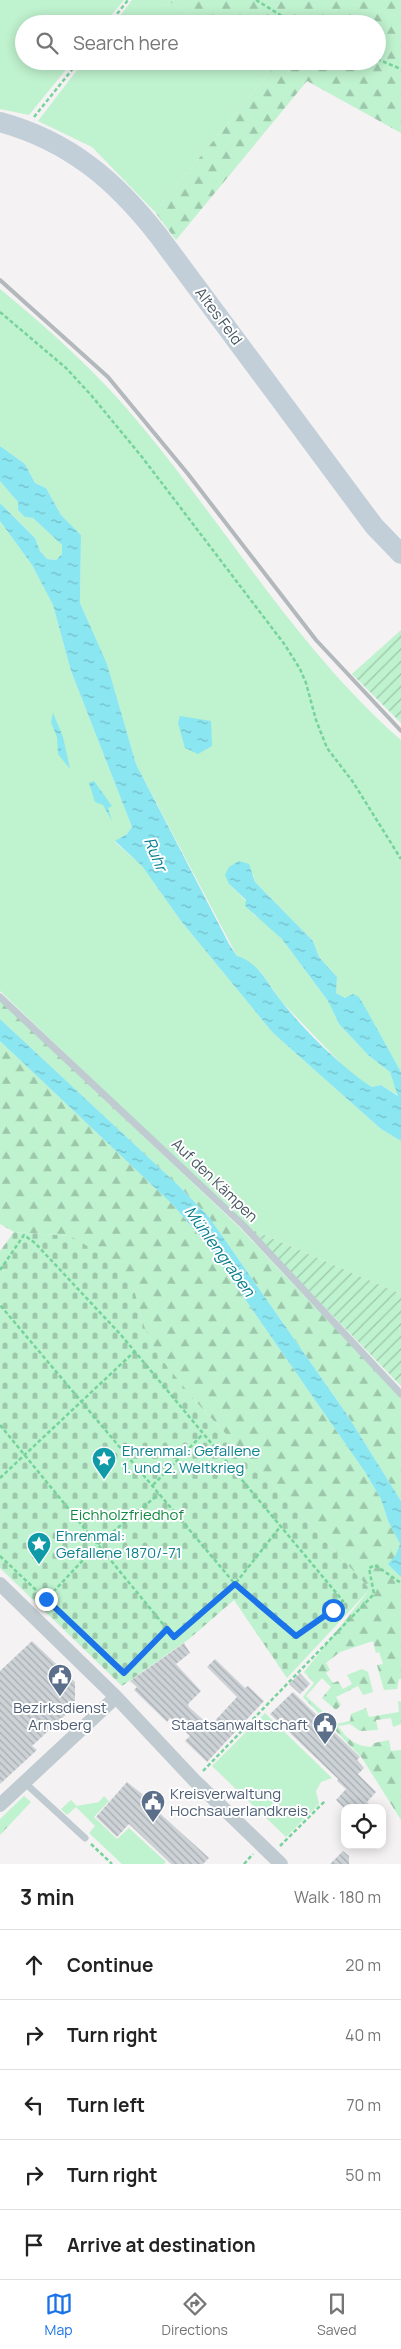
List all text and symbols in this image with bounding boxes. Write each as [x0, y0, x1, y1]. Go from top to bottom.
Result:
search box [15, 15, 386, 70]
icon: search [33, 29, 61, 57]
text: Search here [73, 30, 179, 56]
street label: Altes Feld [191, 283, 247, 349]
water label: Ruhr [139, 834, 174, 876]
street label: Auf den Kämpen [167, 1133, 263, 1227]
water label: Mühlengraben [180, 1201, 261, 1301]
place label: Ehrenmal: Gefallene 1. und 2. Weltkrieg [122, 1440, 260, 1478]
place icon: Ehrenmal: Gefallene 1. und 2. Weltkrieg [91, 1446, 117, 1480]
park label: Eichholzfriedhof [70, 1504, 184, 1525]
place label: Ehrenmal: Gefallene 1870/-71 [56, 1525, 182, 1563]
place icon: Ehrenmal: Gefallene 1870/-71 [26, 1531, 52, 1565]
route end [35, 1588, 58, 1611]
route start [322, 1599, 345, 1622]
public building icon: Bezirksdienst Arnsberg [47, 1663, 73, 1697]
place label: Bezirksdienst Arnsberg [13, 1697, 107, 1735]
public building icon: Staatsanwaltschaft [312, 1711, 338, 1745]
place label: Staatsanwaltschaft [171, 1714, 308, 1735]
place label: Kreisverwaltung Hochsauerlandkreis [170, 1783, 308, 1821]
public building icon: Kreisverwaltung Hochsauerlandkreis [140, 1789, 166, 1823]
map controls [341, 1804, 386, 1849]
button: locate [341, 1804, 386, 1849]
text: 3 min [20, 1883, 74, 1911]
text: Walk · 180 m [294, 1886, 381, 1908]
icon: ahead [20, 1951, 48, 1979]
text: Continue [67, 1952, 153, 1978]
text: 20 m [345, 1954, 381, 1976]
icon: right [20, 2021, 48, 2049]
text: Turn right [67, 2022, 157, 2048]
text: 40 m [345, 2024, 381, 2046]
icon: left [20, 2091, 48, 2119]
text: Turn left [67, 2092, 145, 2118]
text: 70 m [346, 2094, 381, 2116]
icon: right [20, 2161, 48, 2189]
text: Turn right [67, 2162, 157, 2188]
text: 50 m [345, 2164, 381, 2186]
icon: arrive [20, 2231, 48, 2259]
text: Arrive at destination [67, 2232, 256, 2258]
tab: Map [45, 2290, 73, 2339]
tab: Directions [162, 2290, 228, 2339]
tab: Saved [317, 2290, 356, 2339]

